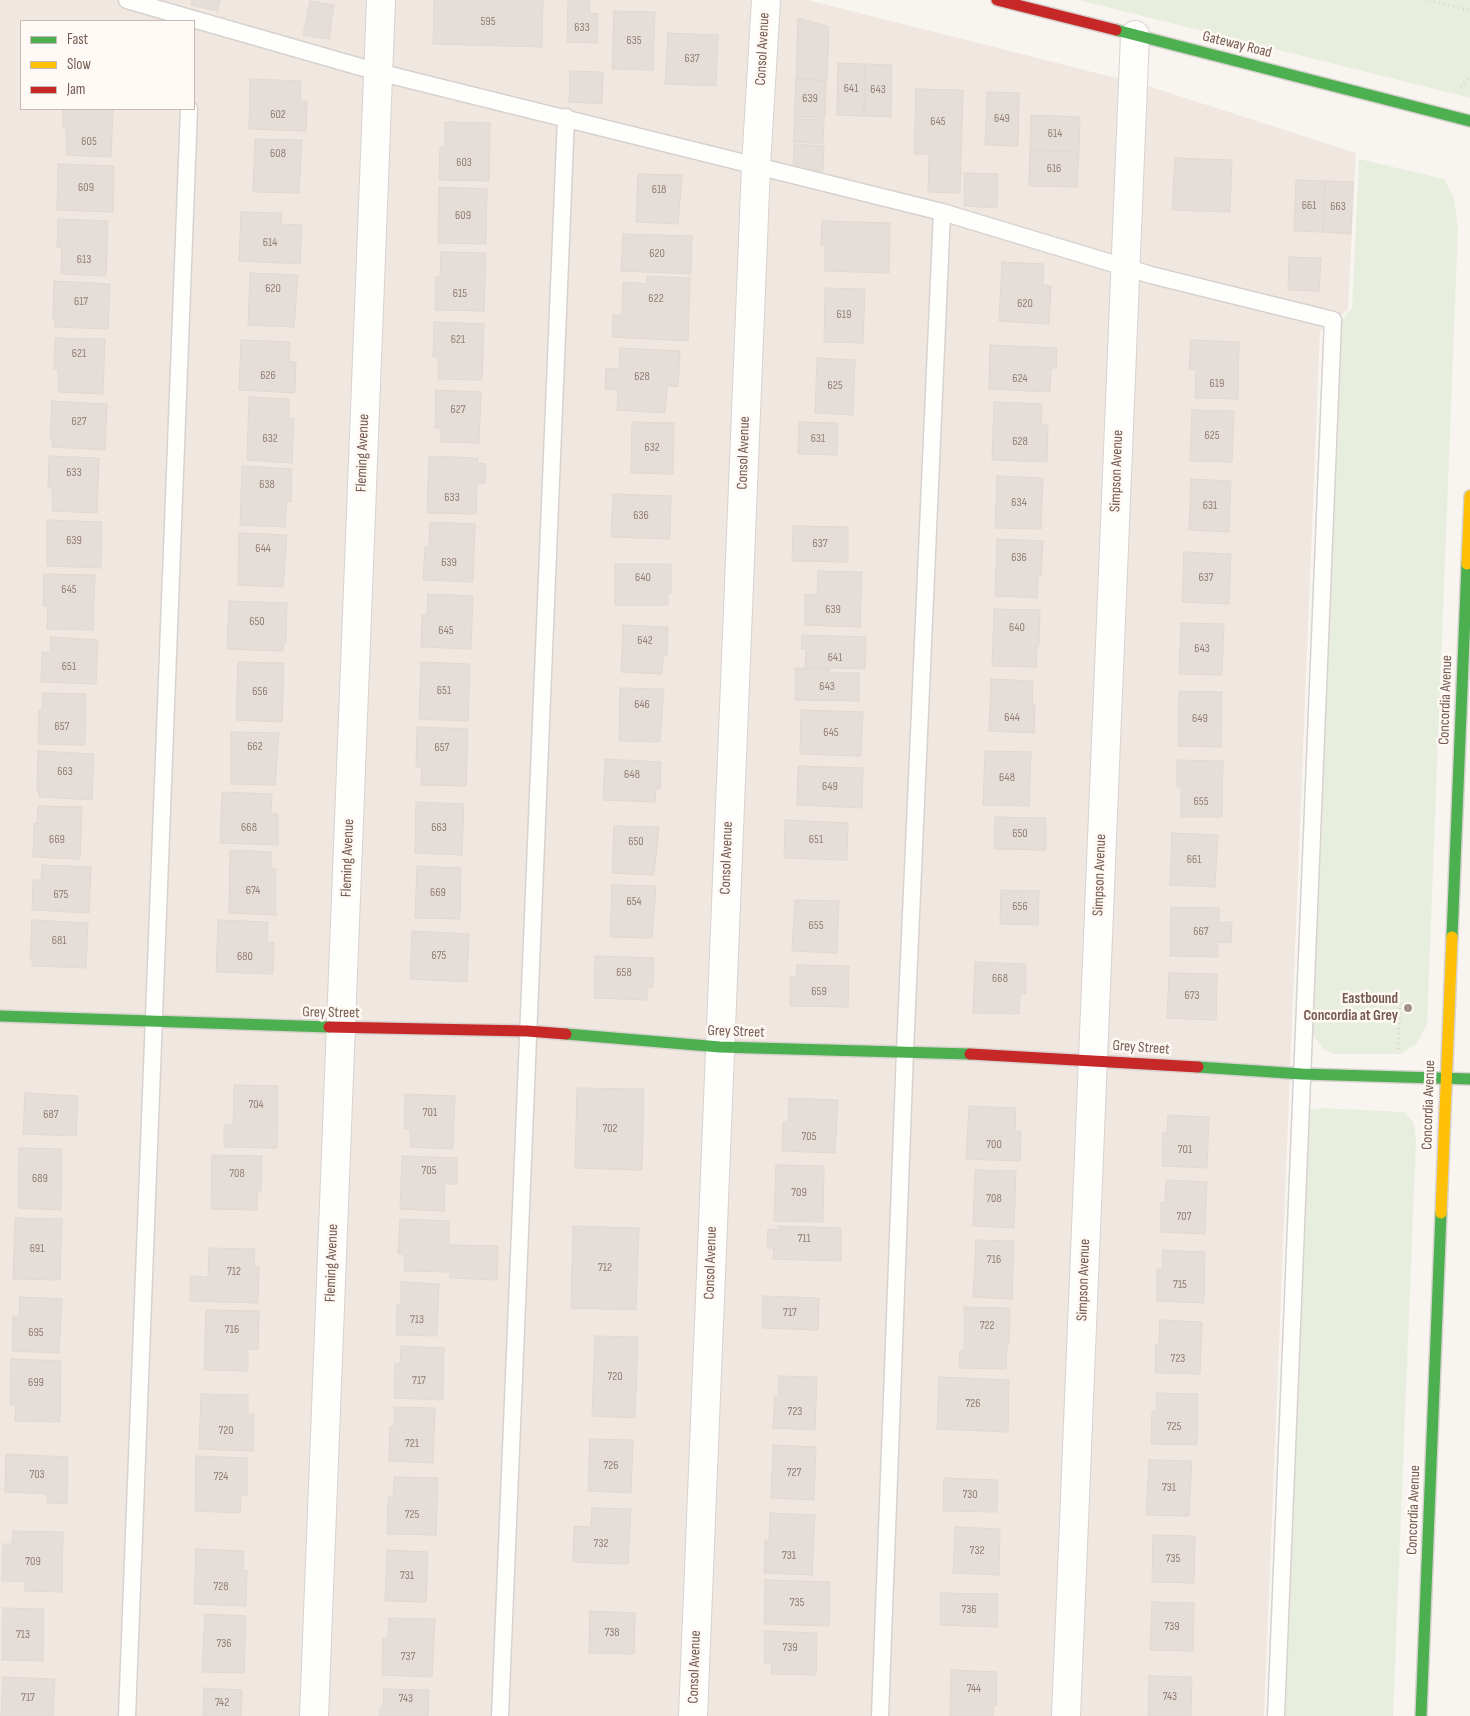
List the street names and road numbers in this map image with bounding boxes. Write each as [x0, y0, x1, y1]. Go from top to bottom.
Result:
street label: Consol Avenue [752, 12, 774, 86]
street label: Gateway Road [1201, 28, 1273, 62]
street label: Fleming Avenue [353, 414, 373, 492]
street label: Consol Avenue [734, 416, 754, 490]
street label: Simpson Avenue [1107, 430, 1127, 512]
street label: Concordia Avenue [1435, 655, 1457, 745]
street label: Fleming Avenue [338, 819, 358, 897]
street label: Consol Avenue [717, 821, 737, 895]
street label: Simpson Avenue [1090, 834, 1110, 916]
street label: Grey Street [302, 1004, 360, 1022]
street label: Grey Street [707, 1022, 765, 1042]
street label: Grey Street [1112, 1037, 1170, 1059]
street label: Concordia Avenue [1418, 1060, 1440, 1150]
street label: Fleming Avenue [322, 1224, 342, 1302]
street label: Consol Avenue [701, 1226, 721, 1300]
street label: Simpson Avenue [1074, 1239, 1094, 1321]
street label: Concordia Avenue [1403, 1465, 1425, 1555]
street label: Consol Avenue [685, 1630, 705, 1704]

